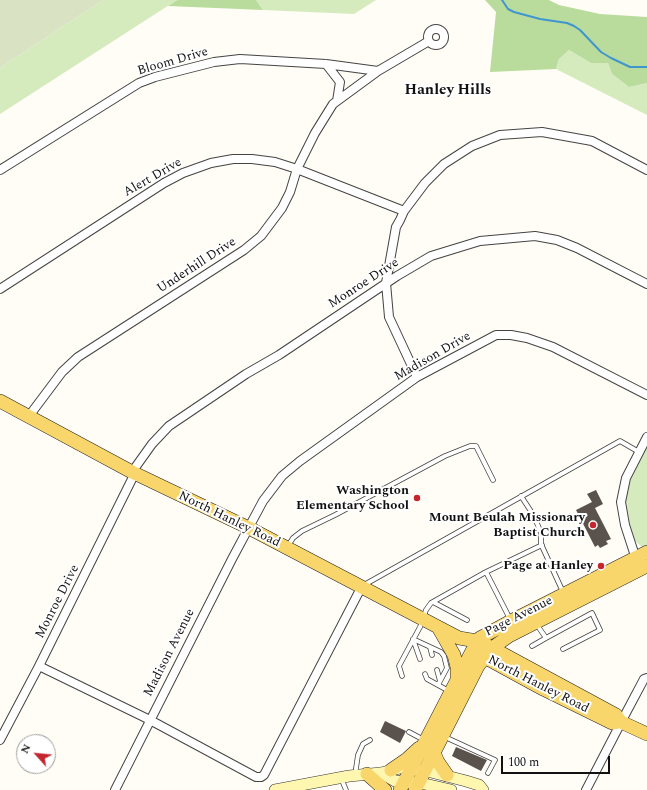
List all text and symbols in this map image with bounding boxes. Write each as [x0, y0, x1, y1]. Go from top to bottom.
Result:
street label: Bloom Drive [136, 44, 210, 80]
district label: Hanley Hills [405, 82, 491, 100]
street label: Alert Drive [121, 155, 185, 201]
street label: Underhill Drive [155, 235, 239, 297]
street label: Monroe Drive [326, 255, 402, 313]
street label: Madison Drive [392, 329, 474, 385]
place label: Washington Elementary School [296, 483, 409, 514]
street label: North Hanley Road [176, 489, 282, 551]
marker: Washington Elementary School [412, 493, 422, 503]
place label: Mount Beulah Missionary Baptist Church [429, 510, 585, 541]
marker: Mount Beulah Missionary Baptist Church [588, 520, 598, 530]
place label: Page at Hanley [503, 558, 593, 574]
marker: Page at Hanley [596, 561, 606, 571]
street label: Monroe Drive [33, 563, 83, 641]
street label: Page Avenue [483, 593, 555, 641]
street label: Madison Avenue [141, 606, 199, 700]
street label: North Hanley Road [485, 653, 591, 717]
north arrow [16, 734, 56, 774]
text: N [16, 741, 35, 757]
scale bar [503, 748, 612, 774]
text: 100 m [508, 753, 539, 772]

